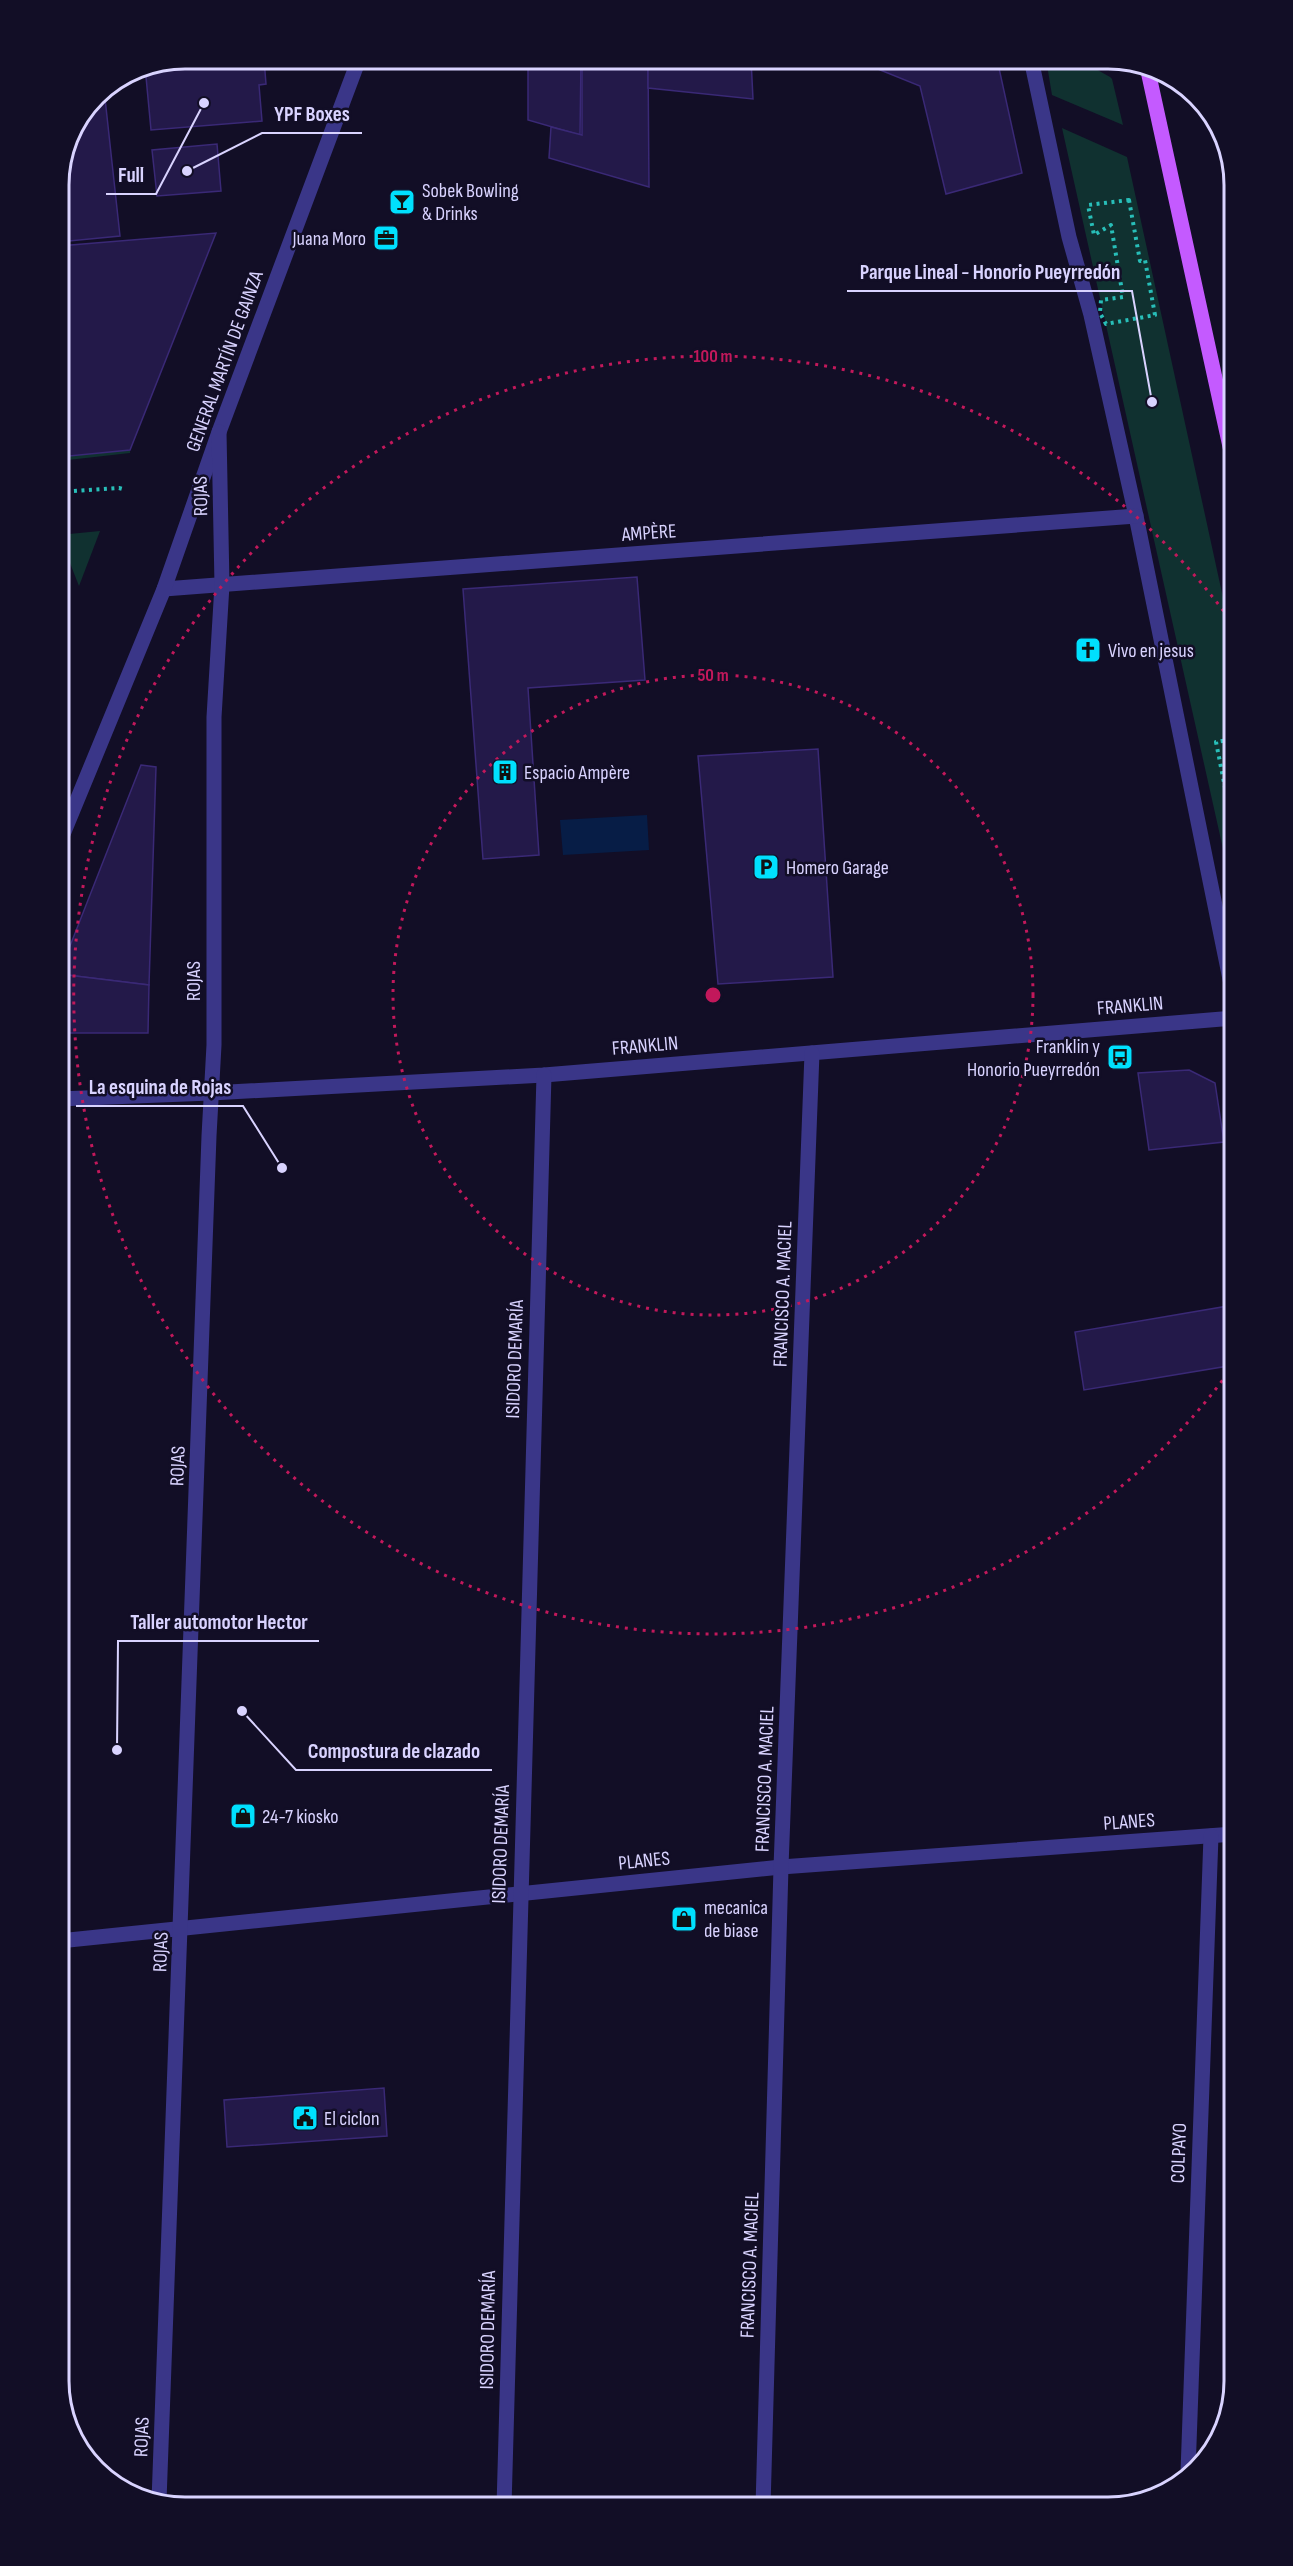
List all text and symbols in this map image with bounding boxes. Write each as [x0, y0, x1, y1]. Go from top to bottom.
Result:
callout: YPF Boxes [262, 94, 362, 133]
text: YPF Boxes [274, 102, 350, 127]
callout: Full [106, 155, 156, 194]
text: Full [118, 163, 144, 188]
place label: Sobek Bowling & Drinks [422, 179, 519, 226]
bar icon: Sobek Bowling & Drinks [387, 187, 417, 217]
office icon: Juana Moro [371, 223, 401, 253]
place label: Juana Moro [292, 227, 366, 251]
callout: Parque Lineal - Honorio Pueyrredón [847, 252, 1132, 291]
text: Parque Lineal - Honorio Pueyrredón [860, 260, 1120, 285]
street label: GENERAL MARTÍN DE GAINZA [181, 267, 269, 455]
text: 100 m [694, 346, 733, 367]
street label: ROJAS [189, 476, 213, 516]
street label: AMPÈRE [620, 519, 677, 547]
church icon: Vivo en jesus [1073, 635, 1103, 665]
place label: Vivo en jesus [1108, 639, 1194, 663]
text: 50 m [697, 665, 729, 686]
building icon: Espacio Ampère [490, 757, 520, 787]
place label: Espacio Ampère [524, 761, 630, 785]
parking icon: Homero Garage [751, 852, 781, 882]
place label: Homero Garage [786, 856, 889, 880]
street label: ROJAS [182, 961, 206, 1001]
centre of rings [703, 985, 723, 1005]
street label: FRANKLIN [1096, 991, 1164, 1021]
street label: FRANKLIN [611, 1031, 679, 1061]
place label: Franklin y Honorio Pueyrredón [967, 1035, 1100, 1082]
bus stop icon: Franklin y Honorio Pueyrredón [1105, 1042, 1135, 1072]
callout: La esquina de Rojas [76, 1067, 243, 1106]
text: La esquina de Rojas [89, 1075, 231, 1100]
street label: FRANCISCO A. MACIEL [768, 1220, 798, 1367]
street label: ISIDORO DEMARÍA [501, 1299, 529, 1419]
street label: ROJAS [165, 1446, 191, 1486]
callout: Taller automotor Hector [118, 1602, 319, 1641]
text: Taller automotor Hector [130, 1610, 308, 1635]
street label: FRANCISCO A. MACIEL [750, 1705, 780, 1852]
callout: Compostura de clazado [296, 1731, 492, 1770]
text: Compostura de clazado [308, 1739, 480, 1764]
street label: ISIDORO DEMARÍA [487, 1784, 515, 1904]
shop icon: 24-7 kiosko [228, 1801, 258, 1831]
place label: 24-7 kiosko [262, 1805, 339, 1829]
street label: PLANES [1102, 1808, 1156, 1836]
street label: PLANES [617, 1846, 671, 1876]
place label: mecanica de biase [704, 1896, 768, 1943]
shop icon: mecanica de biase [669, 1904, 699, 1934]
street label: ROJAS [148, 1932, 174, 1972]
public building icon: El ciclon [290, 2103, 320, 2133]
place label: El ciclon [324, 2107, 379, 2131]
street label: COLPAYO [1166, 2122, 1192, 2184]
street label: FRANCISCO A. MACIEL [735, 2191, 765, 2338]
street label: ISIDORO DEMARÍA [475, 2270, 501, 2390]
street label: ROJAS [129, 2417, 155, 2457]

